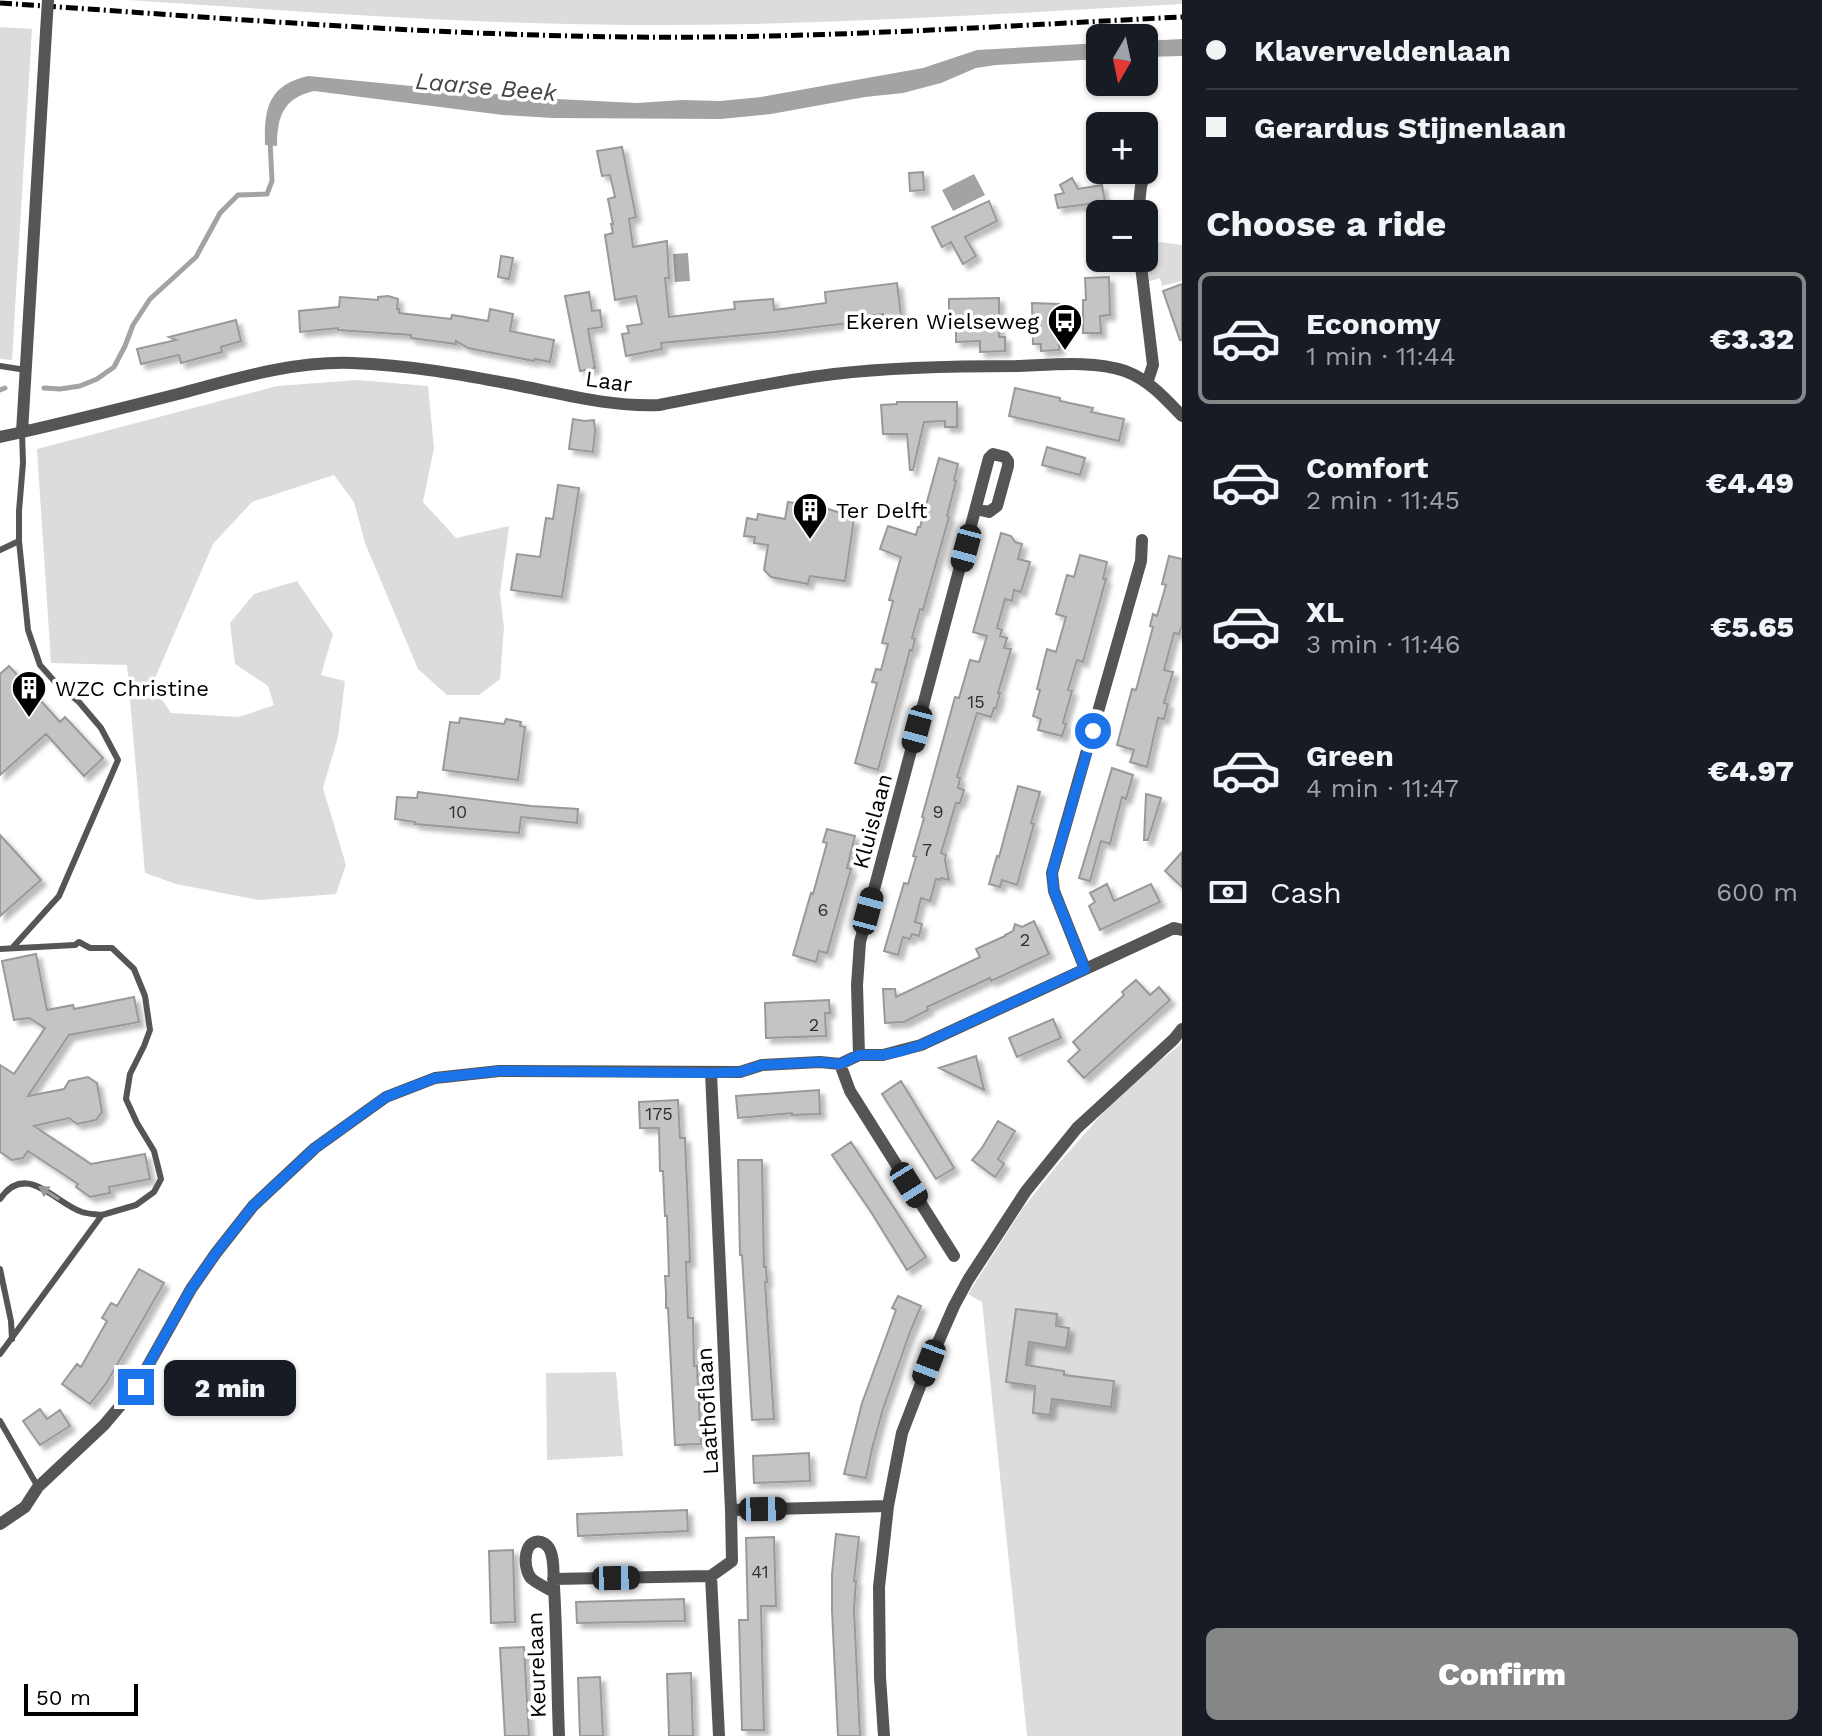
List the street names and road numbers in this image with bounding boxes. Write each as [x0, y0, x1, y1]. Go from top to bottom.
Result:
street label: Laar [584, 366, 634, 397]
street label: Kluislaan [848, 771, 897, 871]
street label: Laathoflaan [692, 1347, 723, 1475]
street label: Keurelaan [522, 1611, 551, 1719]

